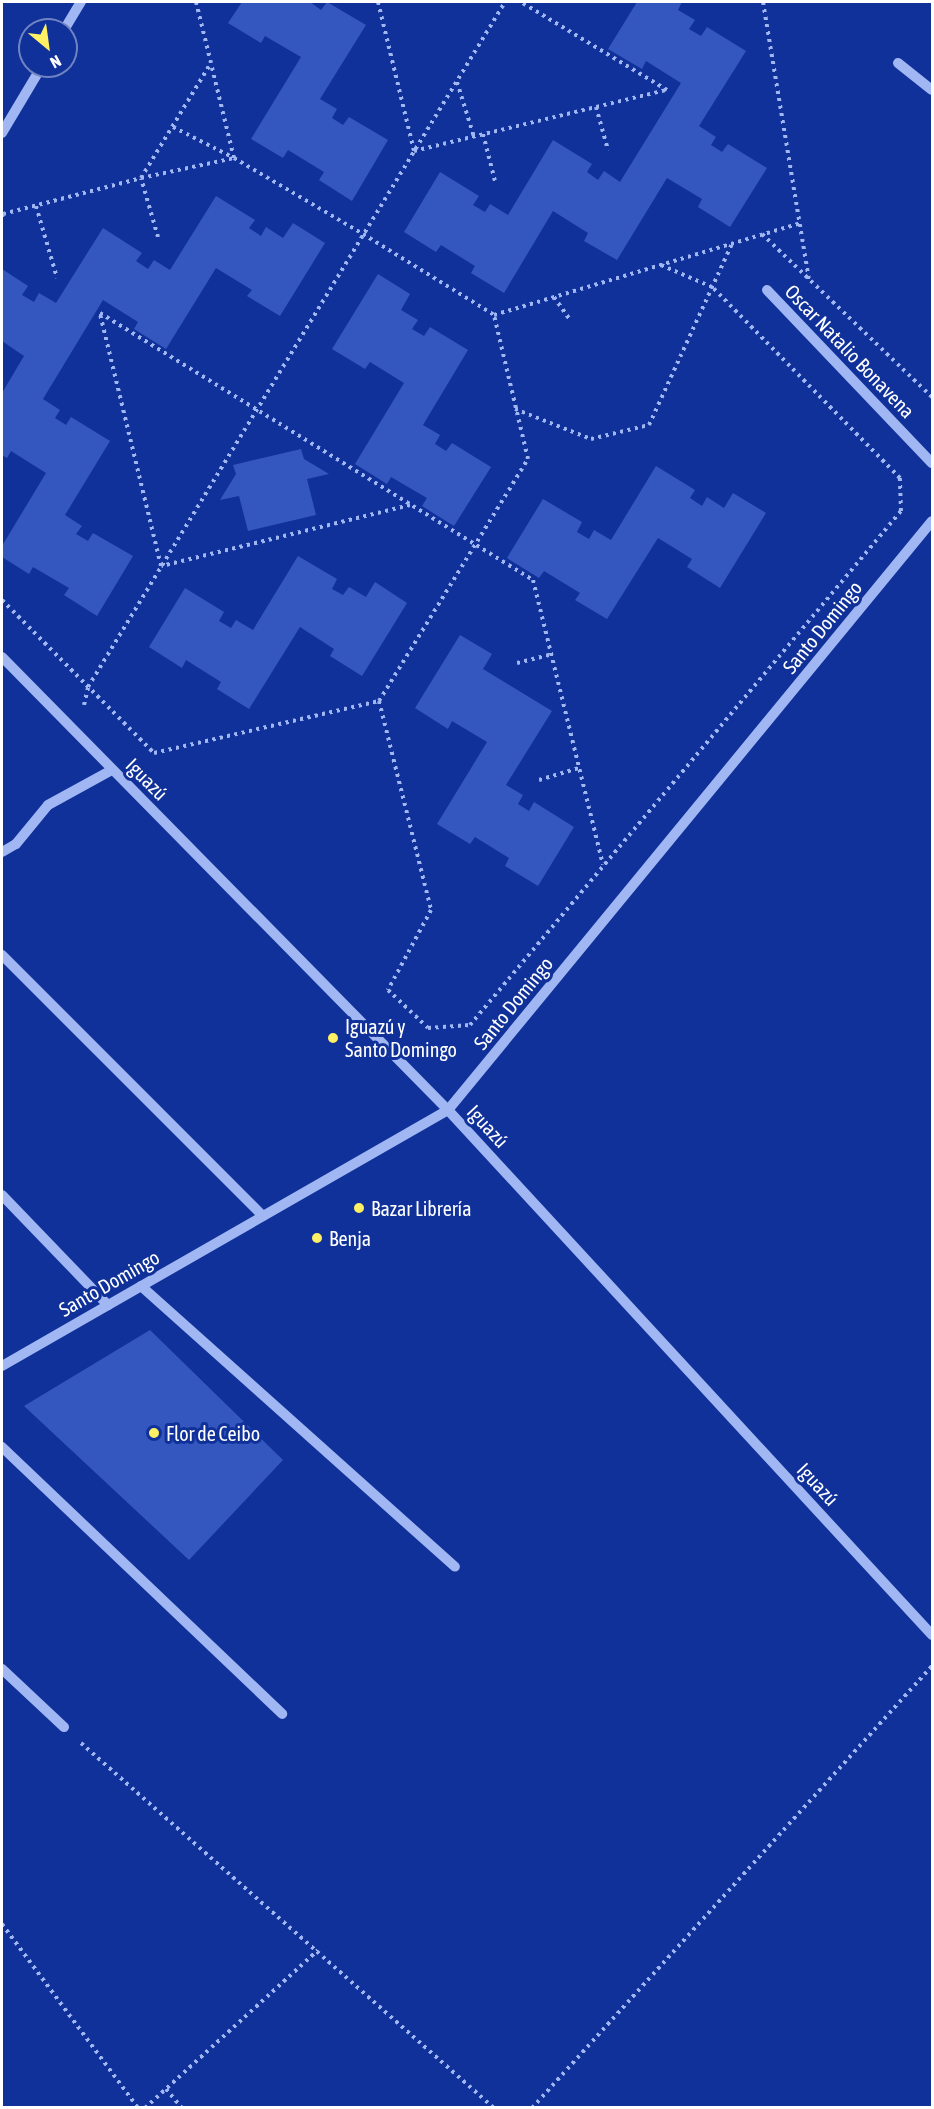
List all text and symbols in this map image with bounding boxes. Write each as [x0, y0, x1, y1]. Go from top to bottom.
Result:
north arrow [18, 18, 78, 78]
text: N [47, 52, 64, 72]
street label: Oscar Natalio Bonavena [780, 279, 920, 423]
street label: Santo Domingo [777, 576, 867, 678]
street label: Iguazú [121, 753, 173, 805]
street label: Santo Domingo [468, 952, 558, 1054]
place label: Iguazú y Santo Domingo [345, 1014, 457, 1061]
marker: Iguazú y Santo Domingo [326, 1031, 340, 1045]
street label: Iguazú [462, 1100, 514, 1152]
place label: Bazar Librería [371, 1196, 472, 1220]
marker: Bazar Librería [352, 1201, 366, 1215]
place label: Benja [329, 1226, 371, 1250]
marker: Benja [310, 1231, 324, 1245]
street label: Santo Domingo [55, 1245, 163, 1321]
place label: Flor de Ceibo [166, 1421, 260, 1445]
marker: Flor de Ceibo [147, 1426, 161, 1440]
street label: Iguazú [792, 1458, 844, 1510]

